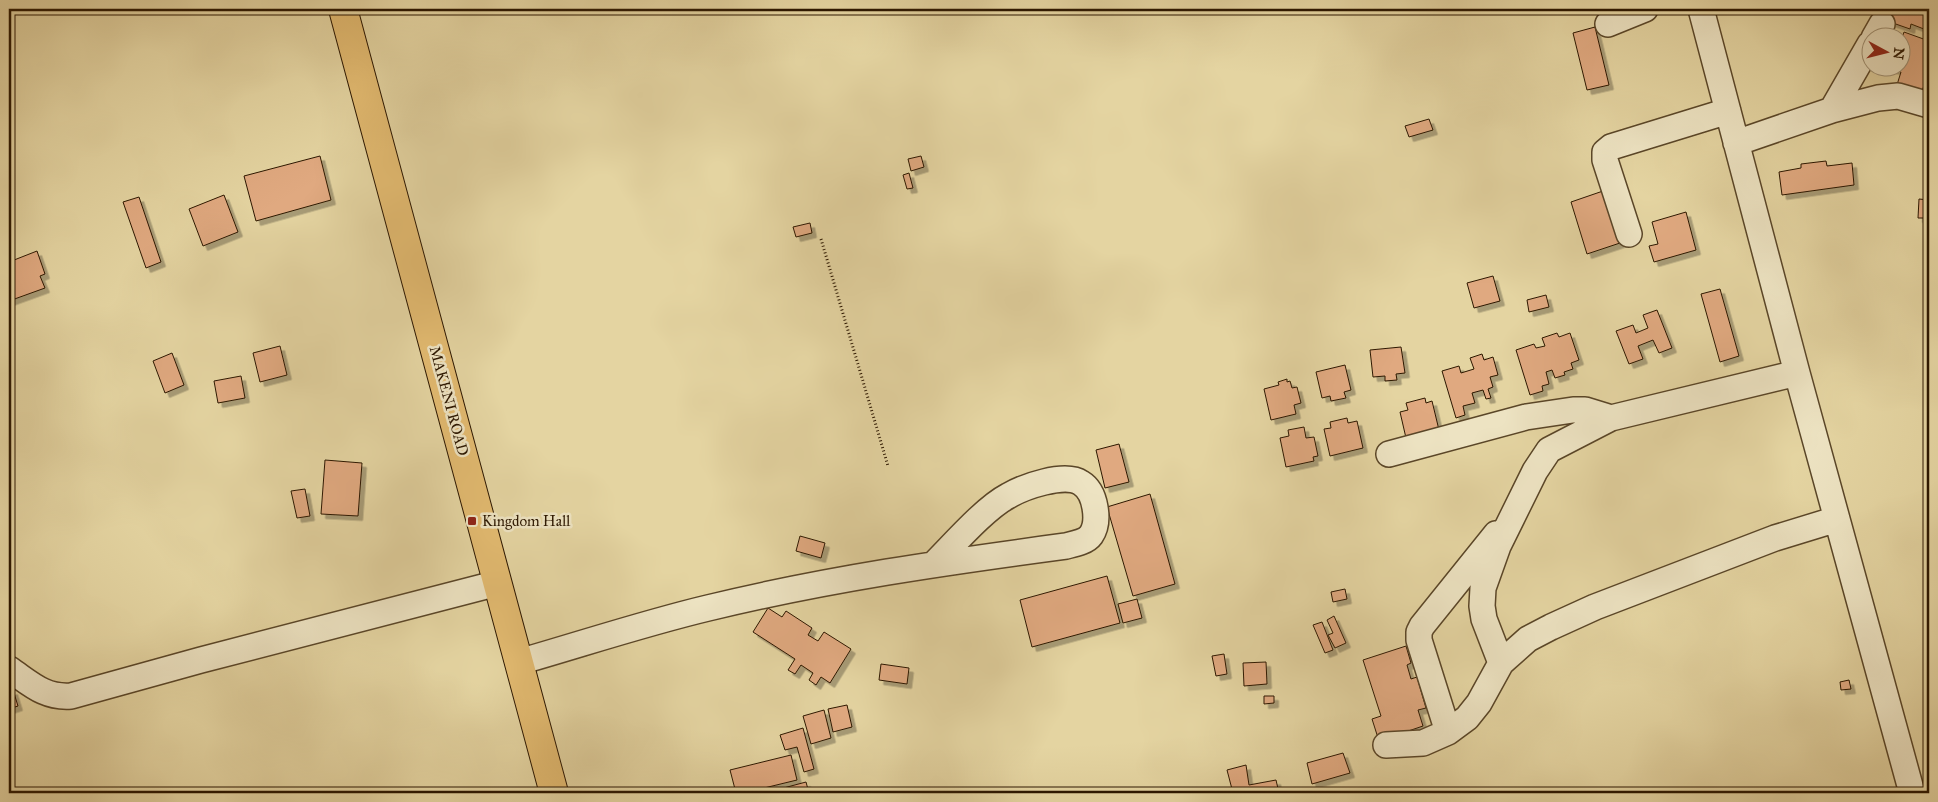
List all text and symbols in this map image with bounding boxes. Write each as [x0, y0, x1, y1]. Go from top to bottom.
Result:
north arrow [1860, 28, 1910, 78]
text: N [1889, 47, 1908, 61]
street label: MAKENI ROAD [426, 344, 472, 458]
place label: Kingdom Hall [482, 512, 571, 530]
marker: Kingdom Hall [466, 515, 478, 527]

